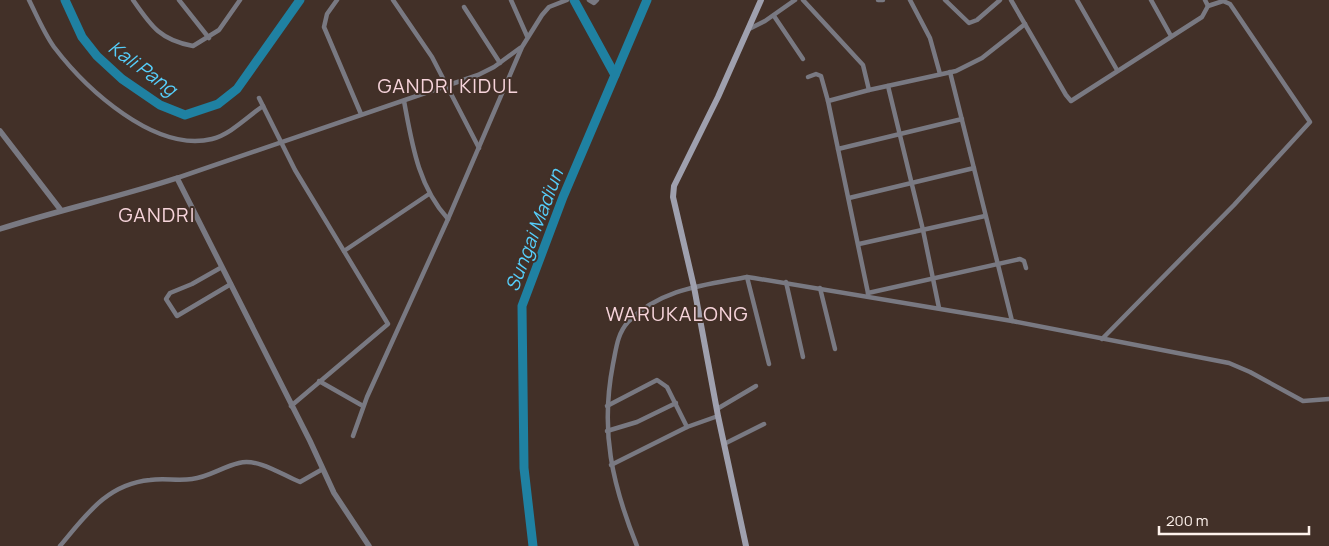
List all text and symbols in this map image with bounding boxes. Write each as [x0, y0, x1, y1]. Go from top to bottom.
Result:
water label: Kali Pang [104, 34, 184, 103]
district label: GANDRI KIDUL [378, 72, 519, 99]
water label: Sungai Madiun [499, 164, 570, 295]
district label: GANDRI [119, 201, 195, 228]
district label: WARUKALONG [605, 300, 749, 327]
scale bar [1159, 504, 1309, 536]
text: 200 m [1166, 510, 1209, 531]

